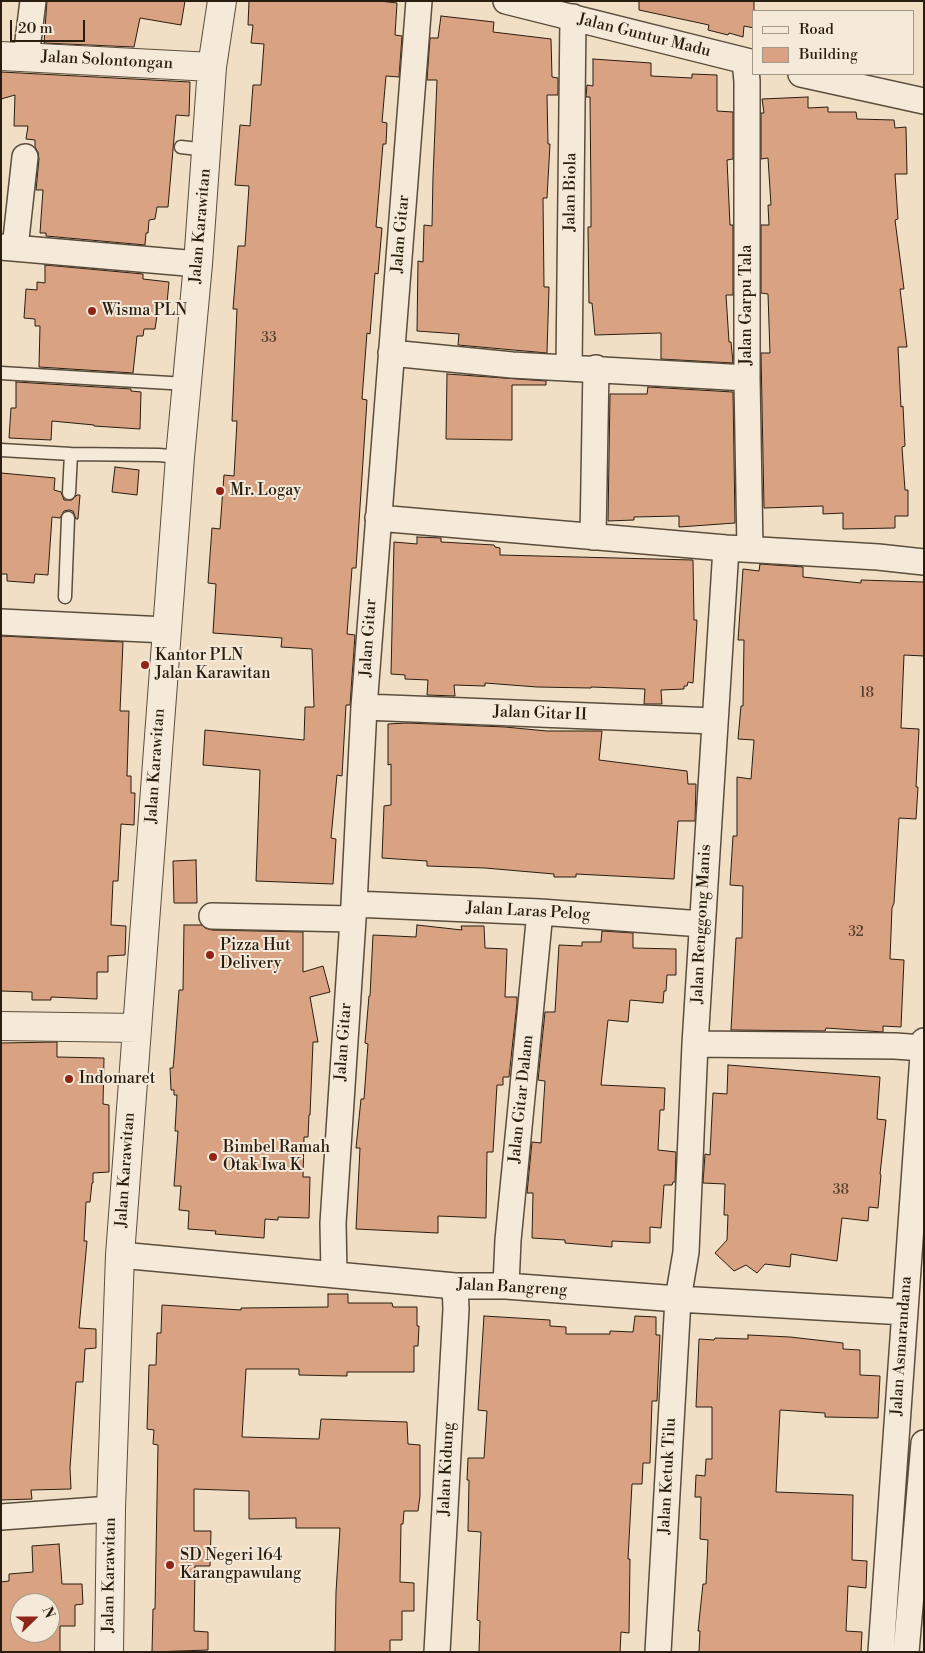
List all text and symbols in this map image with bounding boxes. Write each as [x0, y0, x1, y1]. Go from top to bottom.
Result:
scale bar [12, 10, 88, 42]
street label: Jalan Guntur Madu [575, 10, 713, 62]
legend [752, 10, 915, 75]
text: 20 m [18, 19, 53, 38]
text: Road [799, 20, 834, 39]
text: Building [799, 45, 858, 64]
street label: Jalan Solontongan [41, 48, 173, 74]
street label: Jalan Biola [561, 152, 581, 232]
street label: Jalan Karawitan [186, 168, 216, 284]
street label: Jalan Gitar [388, 194, 414, 274]
street label: Jalan Garpu Tala [737, 245, 757, 365]
place label: Wisma PLN [102, 301, 187, 321]
marker: Wisma PLN [86, 305, 98, 317]
house number: 33 [261, 331, 277, 347]
place label: Mr. Logay [230, 481, 301, 501]
marker: Mr. Logay [214, 485, 226, 497]
street label: Jalan Gitar [357, 598, 381, 678]
place label: Kantor PLN Jalan Karawitan [155, 646, 270, 684]
marker: Kantor PLN Jalan Karawitan [139, 659, 151, 671]
house number: 18 [860, 686, 874, 702]
street label: Jalan Gitar II [493, 703, 587, 725]
street label: Jalan Karawitan [142, 708, 170, 824]
street label: Jalan Renggong Manis [688, 844, 716, 1004]
street label: Jalan Laras Pelog [465, 899, 591, 925]
house number: 32 [848, 925, 864, 941]
place label: Pizza Hut Delivery [220, 936, 291, 974]
marker: Pizza Hut Delivery [204, 949, 216, 961]
street label: Jalan Gitar [332, 1002, 356, 1082]
street label: Jalan Gitar Dalam [506, 1034, 538, 1164]
place label: Indomaret [79, 1069, 155, 1089]
marker: Indomaret [63, 1073, 75, 1085]
street label: Jalan Karawitan [112, 1112, 140, 1228]
place label: Bimbel Ramah Otak Iwa K [223, 1138, 330, 1176]
marker: Bimbel Ramah Otak Iwa K [207, 1151, 219, 1163]
house number: 38 [833, 1183, 849, 1199]
street label: Jalan Bangreng [456, 1276, 568, 1300]
street label: Jalan Asmarandana [888, 1276, 916, 1416]
street label: Jalan Ketuk Tilu [655, 1417, 681, 1535]
street label: Jalan Kidung [435, 1422, 459, 1516]
street label: Jalan Karawitan [99, 1517, 121, 1633]
place label: SD Negeri 164 Karangpawulang [180, 1546, 301, 1584]
marker: SD Negeri 164 Karangpawulang [164, 1559, 176, 1571]
north arrow [10, 1593, 60, 1643]
text: N [38, 1604, 58, 1621]

